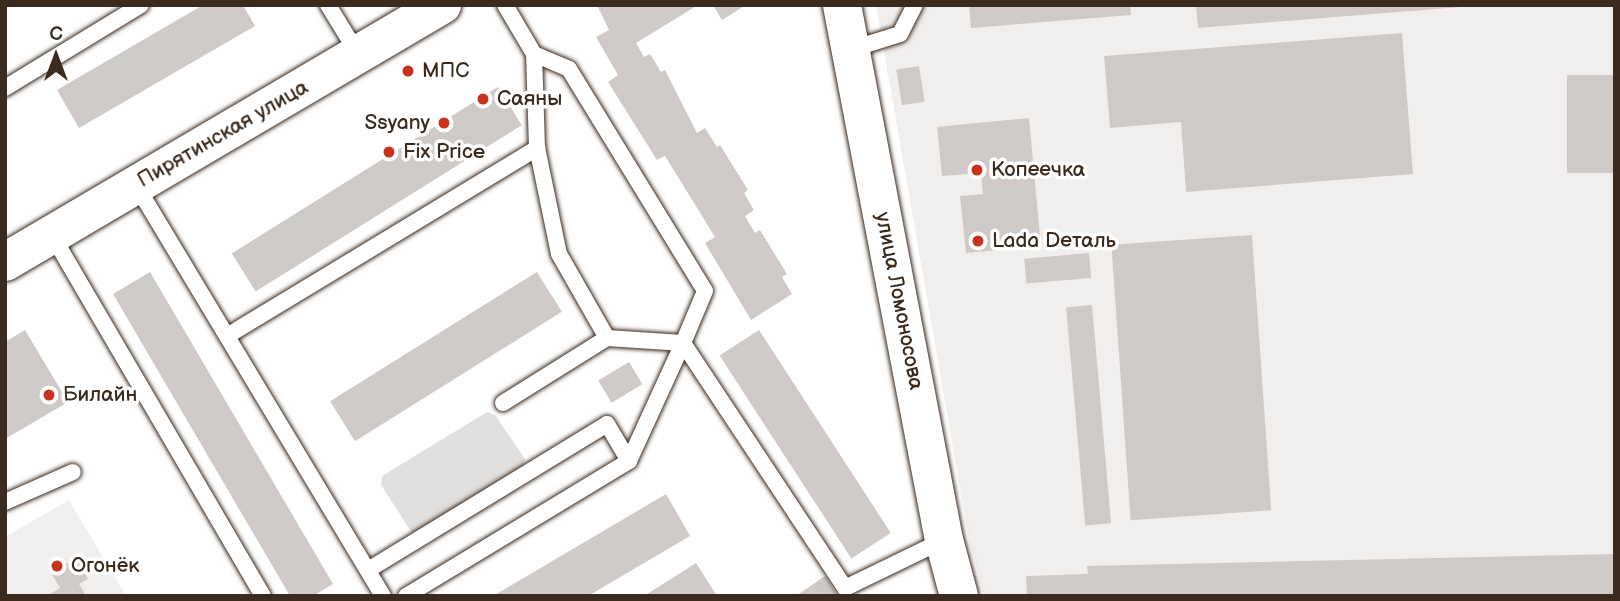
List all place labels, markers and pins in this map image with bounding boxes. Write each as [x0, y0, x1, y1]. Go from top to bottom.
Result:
place label: МПС [422, 58, 469, 84]
marker: МПС [400, 63, 416, 79]
place label: Саяны [497, 86, 562, 112]
marker: Саяны [475, 91, 491, 107]
place label: Ssyany [365, 110, 430, 136]
marker: Ssyany [436, 115, 452, 131]
place label: Fix Price [403, 139, 485, 165]
marker: Fix Price [381, 144, 397, 160]
place label: Копеечка [991, 157, 1085, 183]
marker: Копеечка [969, 162, 985, 178]
place label: Lada Dеталь [992, 228, 1116, 254]
marker: Lada Dеталь [970, 233, 986, 249]
place label: Билайн [63, 382, 137, 408]
marker: Билайн [41, 387, 57, 403]
place label: Огонёк [71, 553, 139, 579]
marker: Огонёк [49, 558, 65, 574]

